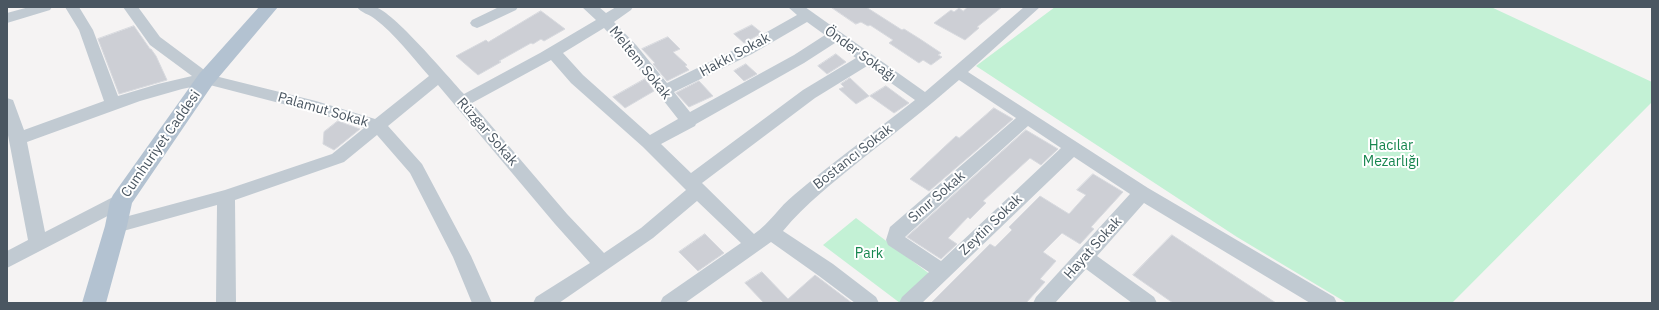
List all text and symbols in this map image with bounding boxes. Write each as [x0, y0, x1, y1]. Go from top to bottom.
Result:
street label: Meltem Sokak [605, 23, 675, 103]
street label: Önder Sokağı [821, 23, 899, 85]
street label: Hakkı Sokak [697, 29, 773, 81]
street label: Cumhuriyet Caddesi [118, 87, 204, 201]
street label: Palamut Sokak [276, 89, 370, 131]
street label: Rüzgar Sokak [453, 94, 521, 170]
street label: Bostancı Sokak [810, 121, 896, 193]
park label: Hacılar Mezarlığı [1363, 138, 1419, 170]
street label: Sınır Sokak [905, 168, 969, 226]
street label: Zeytin Sokak [956, 191, 1026, 259]
street label: Hayat Sokak [1061, 213, 1125, 283]
park label: Park [855, 246, 883, 262]

